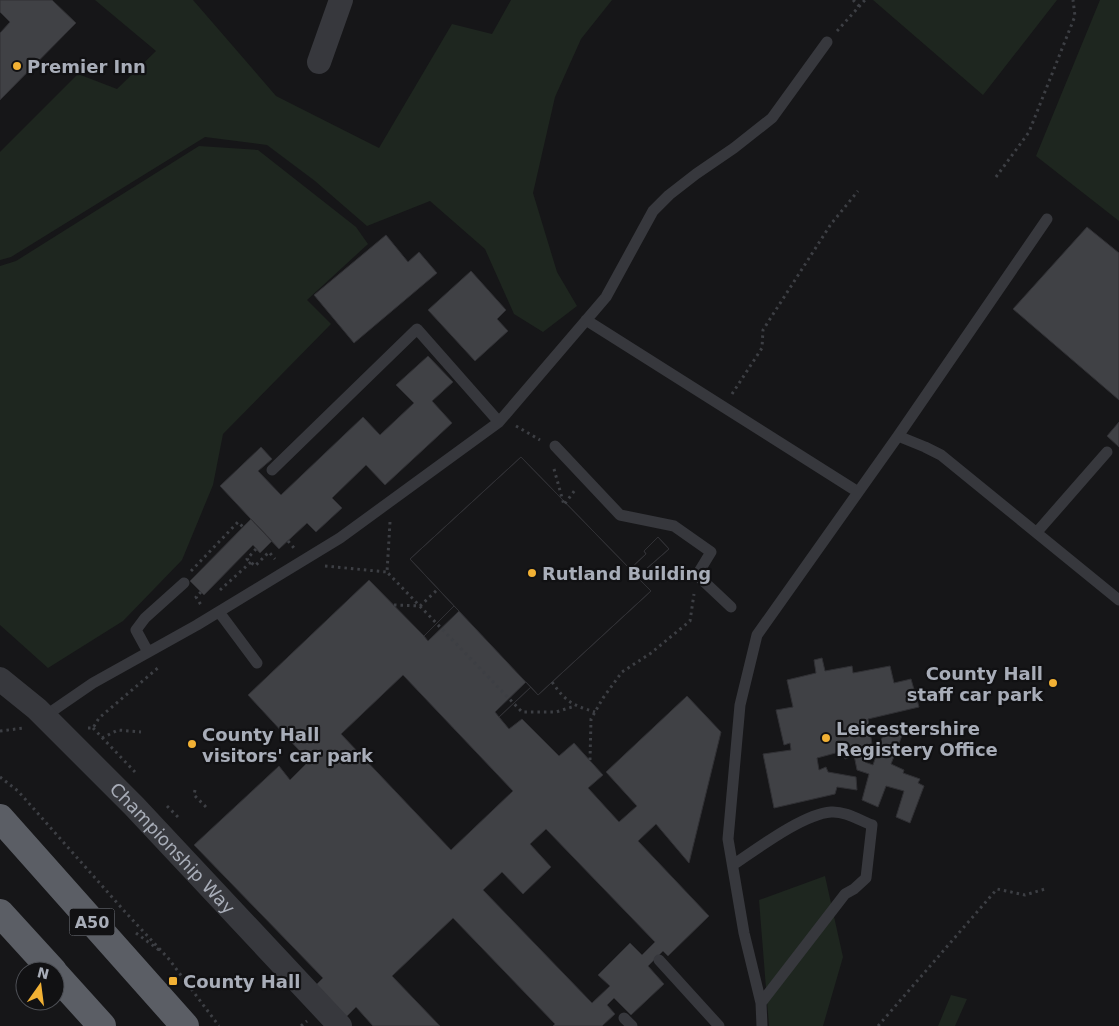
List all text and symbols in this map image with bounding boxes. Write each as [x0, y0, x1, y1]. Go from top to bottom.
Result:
place label: Premier Inn [27, 56, 146, 77]
marker: Premier Inn [11, 60, 23, 72]
place label: Rutland Building [542, 563, 711, 584]
marker: Rutland Building [526, 567, 538, 579]
place label: County Hall staff car park [907, 663, 1044, 705]
marker: County Hall staff car park [1047, 677, 1059, 689]
place label: Leicestershire Registery Office [836, 718, 998, 760]
place label: County Hall visitors' car park [202, 724, 374, 766]
marker: Leicestershire Registery Office [820, 732, 832, 744]
marker: County Hall visitors' car park [186, 738, 198, 750]
street label: Championship Way [106, 778, 240, 918]
road number: A50 [70, 909, 114, 936]
north arrow [15, 961, 65, 1011]
text: N [36, 964, 51, 983]
place label: County Hall [183, 971, 300, 992]
marker: County Hall [167, 975, 179, 987]

